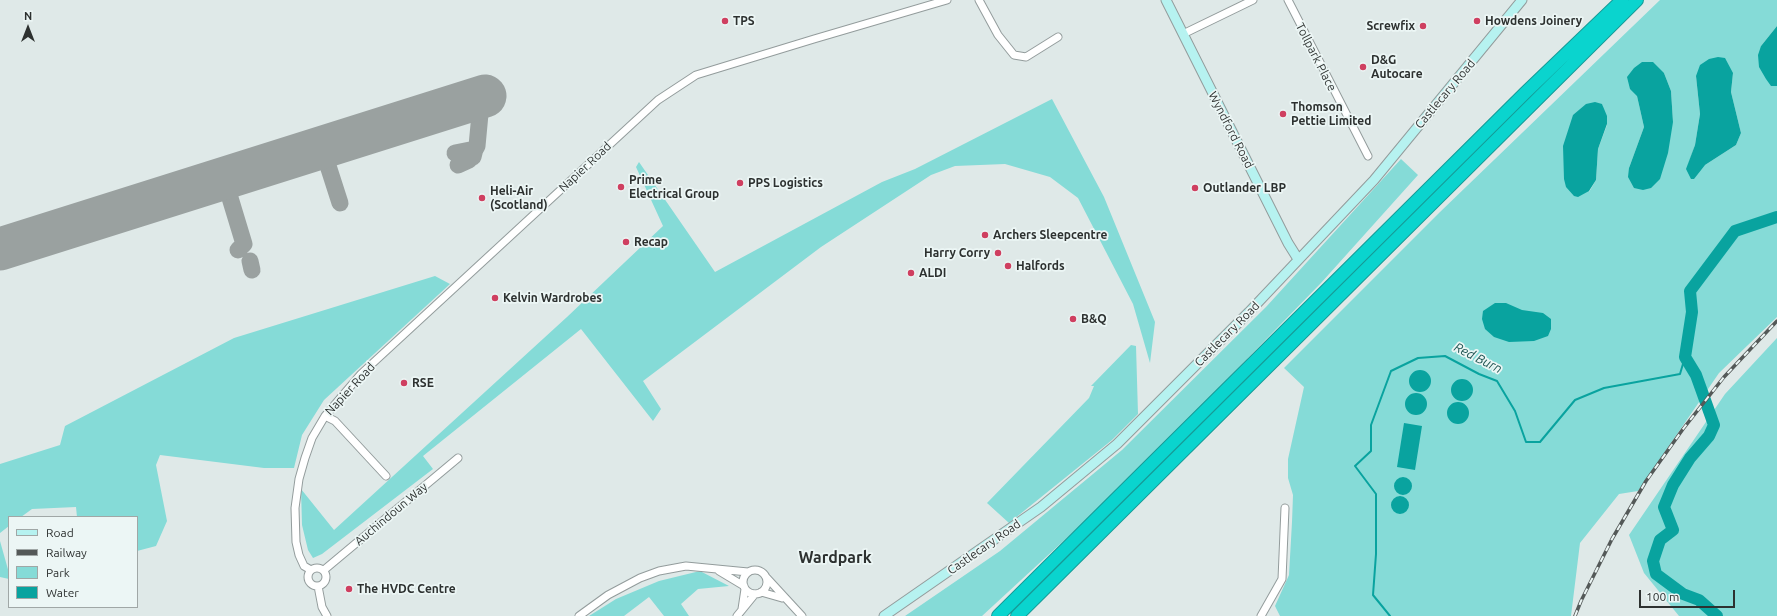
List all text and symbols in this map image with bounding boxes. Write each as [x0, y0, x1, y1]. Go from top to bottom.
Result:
north arrow [8, 8, 48, 48]
text: N [24, 10, 32, 22]
place label: TPS [733, 14, 755, 28]
place label: Howdens Joinery [1485, 14, 1582, 28]
marker: TPS [720, 16, 730, 26]
marker: Howdens Joinery [1472, 16, 1482, 26]
place label: Screwfix [1366, 19, 1415, 33]
street label: Tollpark Place [1293, 20, 1339, 94]
marker: Screwfix [1418, 21, 1428, 31]
place label: D&G Autocare [1371, 53, 1423, 81]
street label: Castlecary Road [1412, 56, 1478, 132]
marker: D&G Autocare [1358, 62, 1368, 72]
street label: Wyndford Road [1205, 89, 1257, 171]
place label: Thomson Pettie Limited [1291, 100, 1371, 128]
marker: Thomson Pettie Limited [1278, 109, 1288, 119]
street label: Napier Road [556, 139, 614, 195]
place label: Prime Electrical Group [629, 173, 719, 201]
place label: PPS Logistics [748, 176, 823, 190]
marker: PPS Logistics [735, 178, 745, 188]
place label: Outlander LBP [1203, 181, 1286, 195]
marker: Prime Electrical Group [616, 182, 626, 192]
marker: Outlander LBP [1190, 183, 1200, 193]
place label: Heli-Air (Scotland) [490, 184, 548, 212]
marker: Heli-Air (Scotland) [477, 193, 487, 203]
place label: Archers Sleepcentre [993, 228, 1108, 242]
marker: Archers Sleepcentre [980, 230, 990, 240]
place label: Recap [634, 235, 668, 249]
marker: Recap [621, 237, 631, 247]
place label: Harry Corry [924, 246, 990, 260]
marker: Harry Corry [993, 248, 1003, 258]
place label: Halfords [1016, 259, 1065, 273]
marker: Halfords [1003, 261, 1013, 271]
place label: ALDI [919, 266, 946, 280]
marker: ALDI [906, 268, 916, 278]
place label: Kelvin Wardrobes [503, 291, 602, 305]
marker: Kelvin Wardrobes [490, 293, 500, 303]
street label: Castlecary Road [1192, 299, 1262, 369]
place label: B&Q [1081, 312, 1107, 326]
marker: B&Q [1068, 314, 1078, 324]
water label: Red Burn [1451, 339, 1505, 377]
street label: Napier Road [322, 360, 378, 418]
place label: RSE [412, 376, 434, 390]
marker: RSE [399, 378, 409, 388]
street label: Auchindoun Way [352, 480, 430, 548]
legend [8, 516, 138, 608]
street label: Castlecary Road [945, 516, 1023, 578]
text: Road [46, 526, 74, 539]
text: Railway [46, 546, 87, 559]
district label: Wardpark [798, 548, 872, 568]
text: Park [46, 566, 70, 579]
place label: The HVDC Centre [357, 582, 456, 596]
scale bar [1641, 582, 1737, 608]
marker: The HVDC Centre [344, 584, 354, 594]
text: Water [46, 586, 79, 599]
text: 100 m [1646, 590, 1679, 603]

